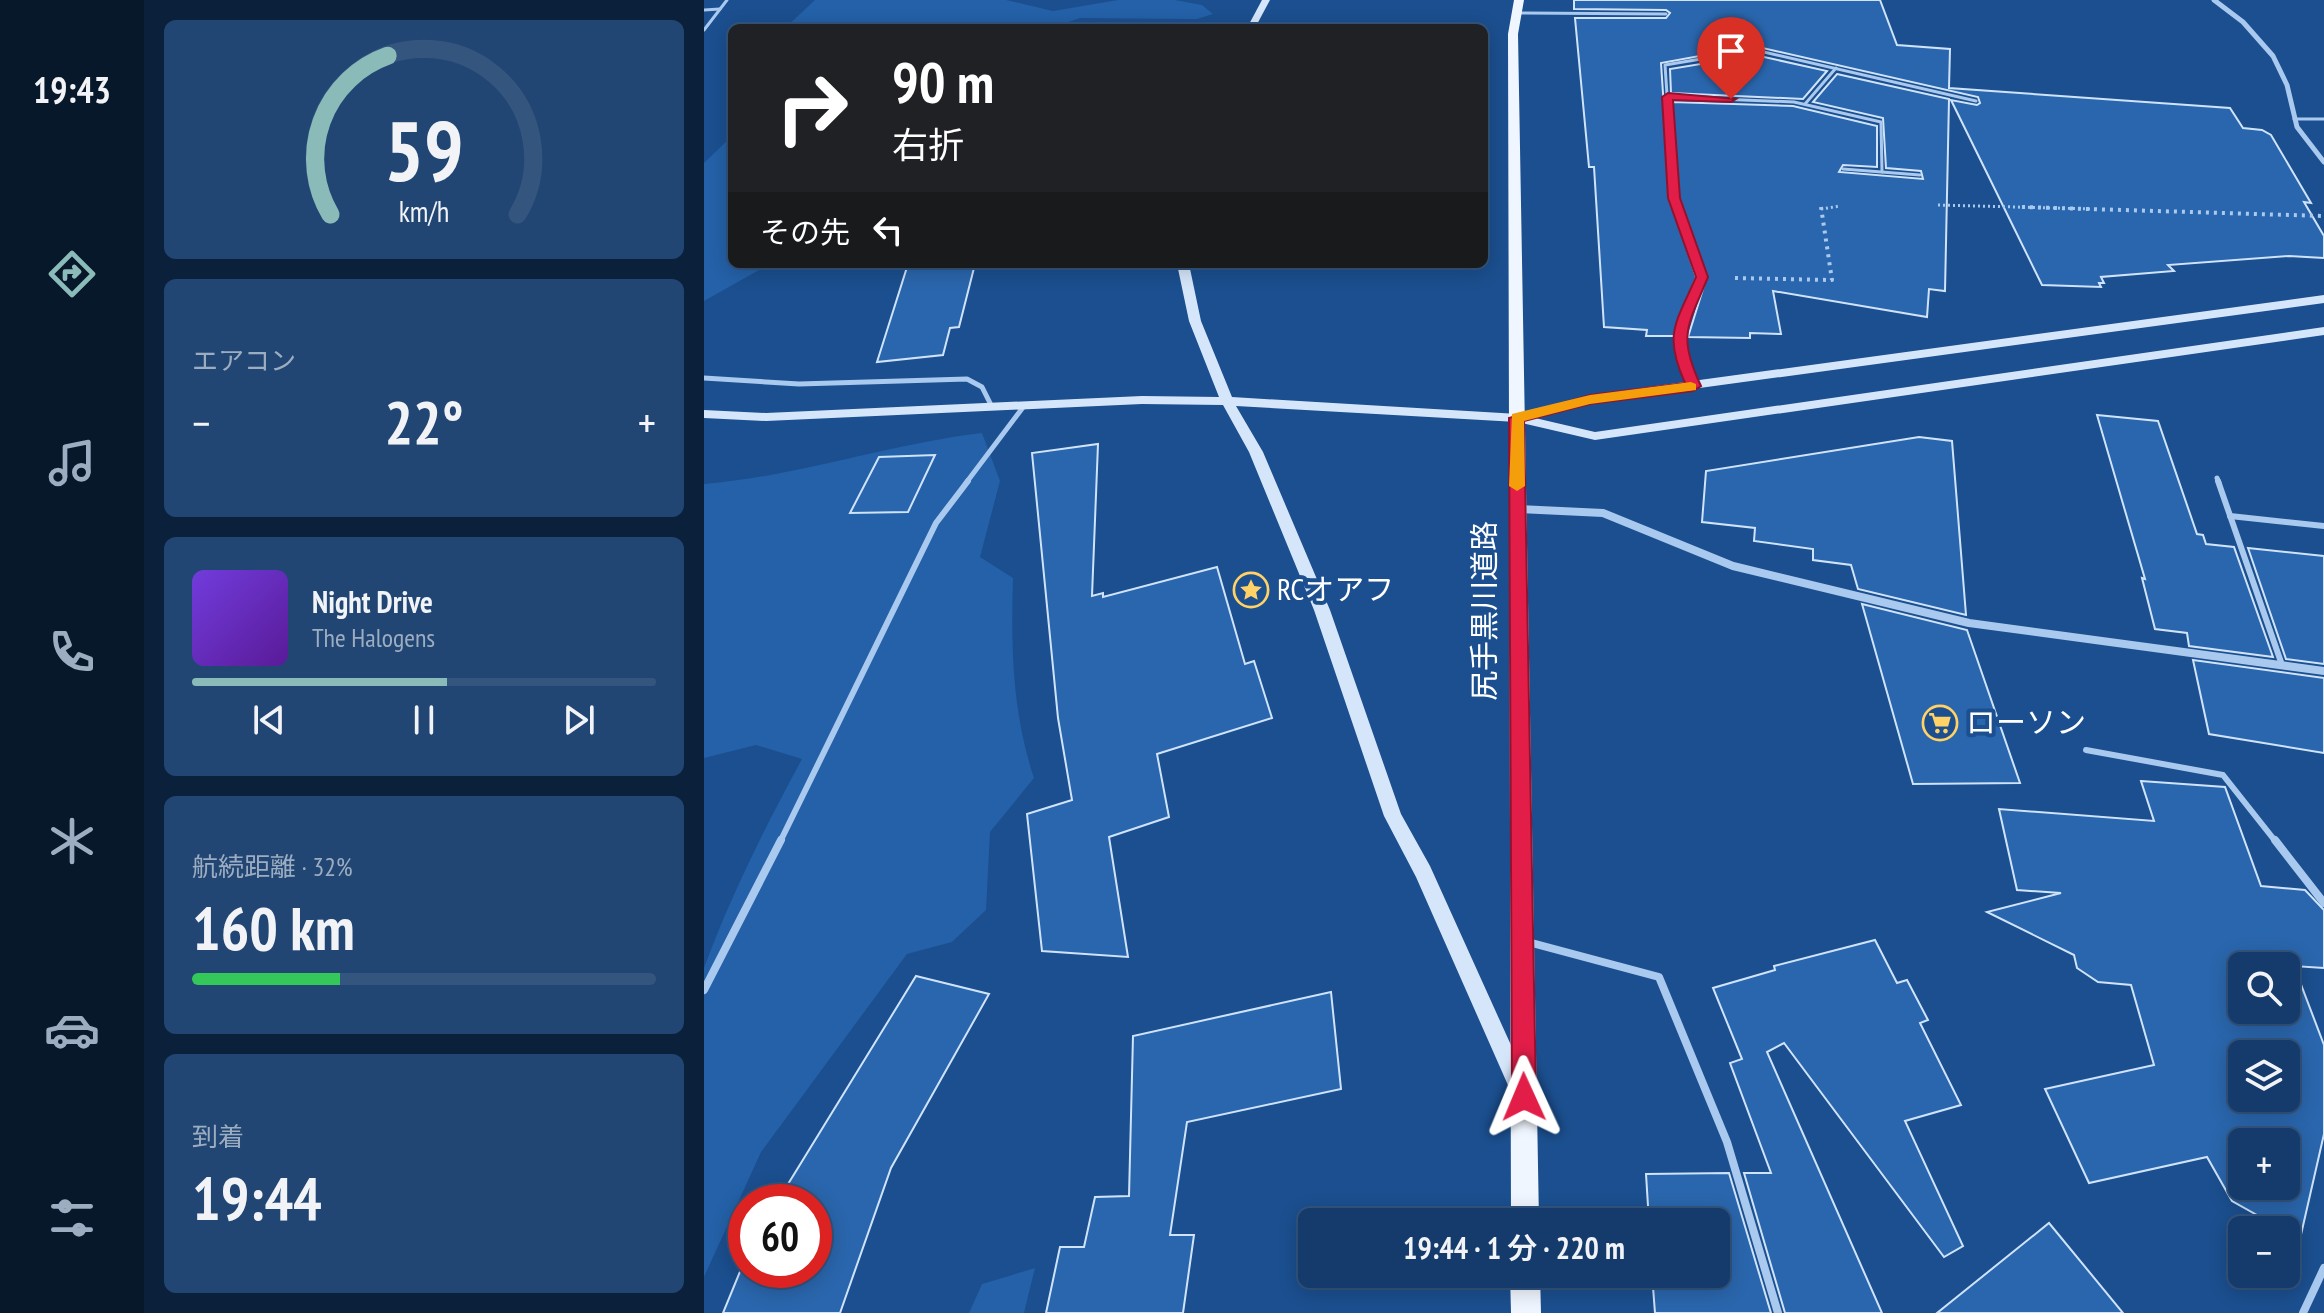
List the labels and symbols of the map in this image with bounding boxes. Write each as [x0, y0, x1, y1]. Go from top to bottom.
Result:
pin [1697, 17, 1765, 99]
street label: 尻手黒川道路 [1464, 521, 1503, 701]
place label: RCオアフ [1277, 569, 1394, 608]
place icon: RCオアフ [1232, 571, 1270, 609]
place label: ローソン [1966, 702, 2086, 741]
supermarket icon: ローソン [1921, 704, 1959, 742]
position arrow [1482, 1055, 1566, 1139]
speed limit sign: 60 [728, 1184, 832, 1288]

